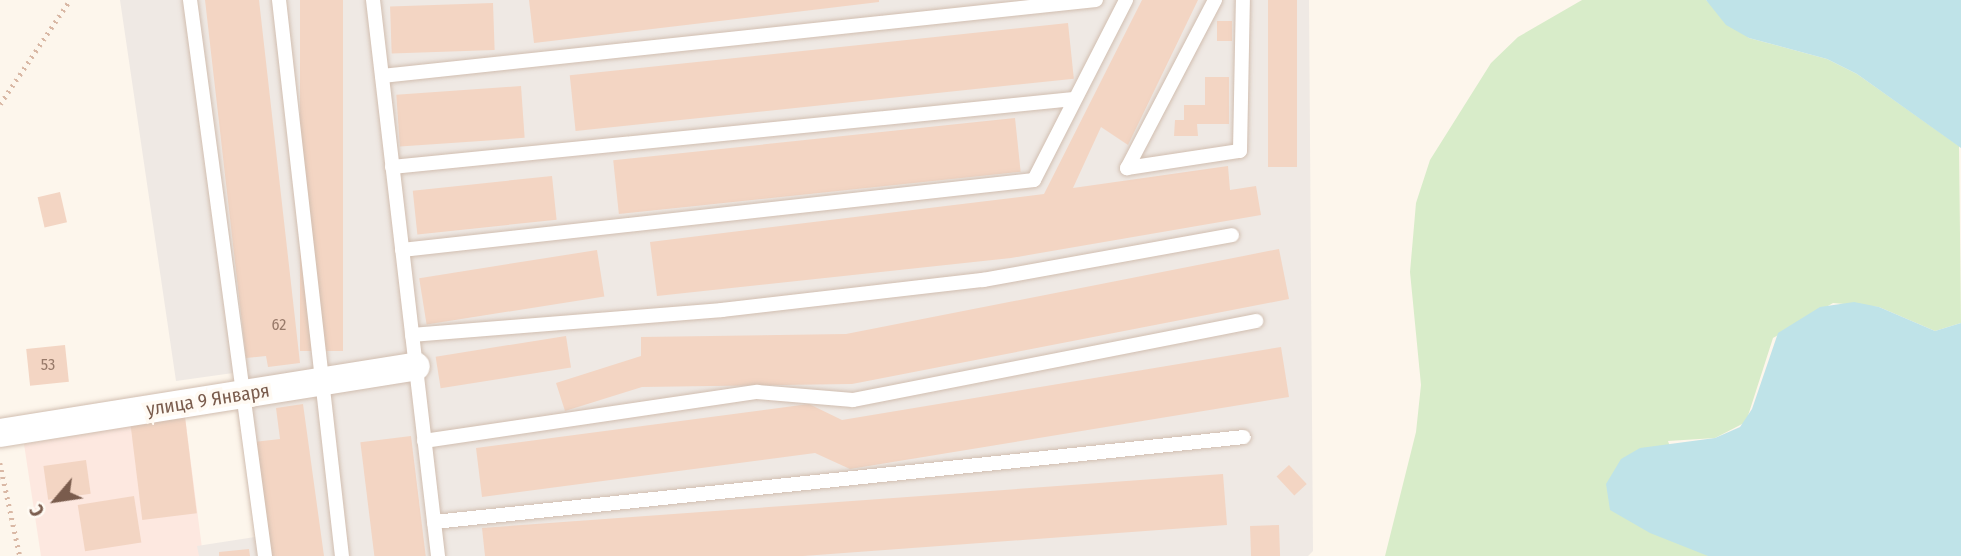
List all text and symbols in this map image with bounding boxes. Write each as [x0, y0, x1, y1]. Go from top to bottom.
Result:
house number: 62 [272, 315, 286, 335]
house number: 53 [41, 355, 55, 375]
street label: улица 9 Января [145, 379, 271, 421]
north arrow [21, 465, 91, 535]
text: С [25, 500, 50, 520]

